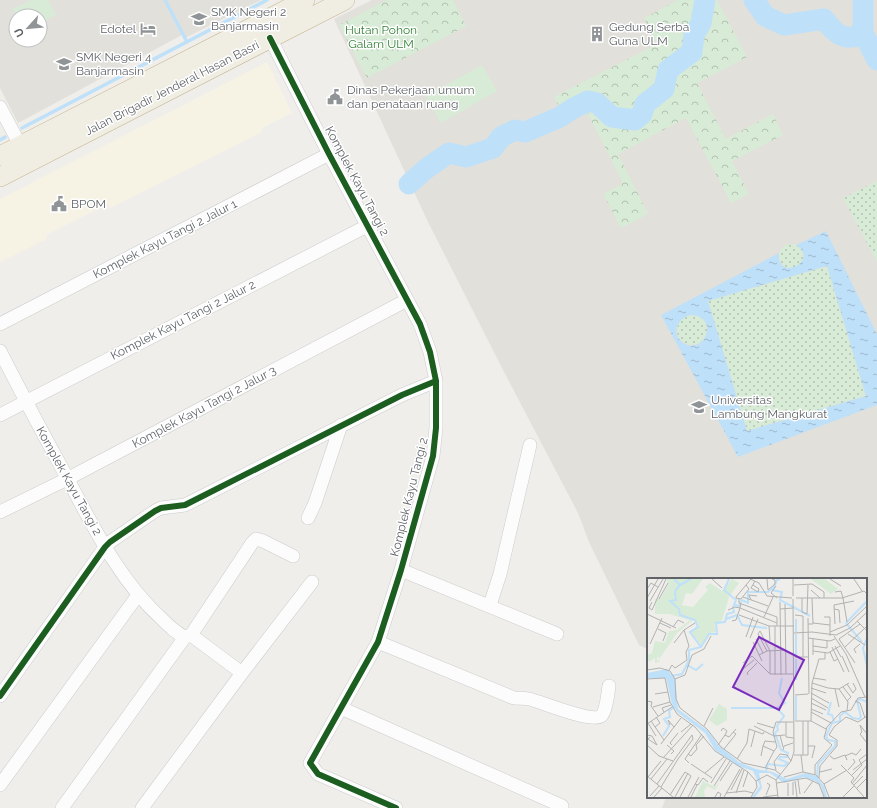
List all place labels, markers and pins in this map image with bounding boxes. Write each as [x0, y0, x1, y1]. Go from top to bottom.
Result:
place label: SMK Negeri 2 Banjarmasin [211, 5, 286, 33]
school or university icon: SMK Negeri 2 Banjarmasin [190, 10, 208, 28]
hotel icon: Edotel [139, 20, 157, 38]
place label: Gedung Serba Guna ULM [609, 20, 689, 48]
place label: Edotel [100, 22, 137, 36]
building icon: Gedung Serba Guna ULM [588, 25, 606, 43]
place label: SMK Negeri 4 Banjarmasin [76, 50, 152, 78]
school or university icon: SMK Negeri 4 Banjarmasin [55, 55, 73, 73]
place label: Dinas Pekerjaan umum dan penataan ruang [347, 83, 474, 111]
public building icon: Dinas Pekerjaan umum dan penataan ruang [326, 88, 344, 106]
public building icon: BPOM [50, 195, 68, 213]
place label: BPOM [71, 197, 106, 211]
place label: Universitas Lambung Mangkurat [711, 393, 827, 421]
school or university icon: Universitas Lambung Mangkurat [690, 398, 708, 416]

